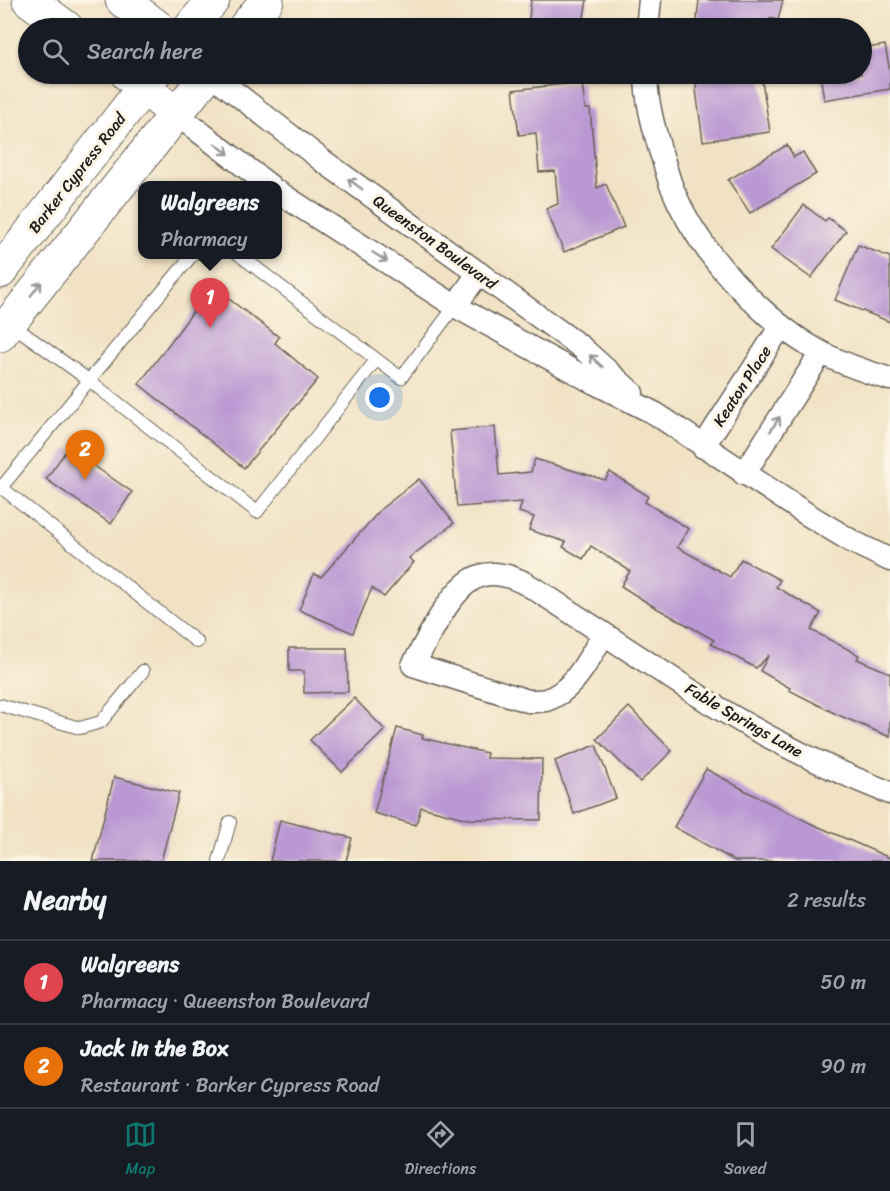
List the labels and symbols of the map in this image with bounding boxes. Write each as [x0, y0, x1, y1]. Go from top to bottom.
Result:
street label: Barker Cypress Road [20, 105, 135, 240]
one-way arrow [213, 142, 229, 155]
one-way arrow [347, 178, 363, 190]
street label: Queenston Boulevard [366, 187, 505, 298]
one-way arrow [371, 251, 388, 264]
pin: 1 [190, 278, 230, 328]
one-way arrow [30, 281, 43, 297]
street label: Keaton Place [705, 339, 779, 433]
one-way arrow [589, 354, 604, 368]
your location [365, 383, 394, 412]
one-way arrow [770, 416, 782, 433]
pin: 2 [66, 430, 104, 480]
street label: Fable Springs Lane [679, 674, 809, 766]

